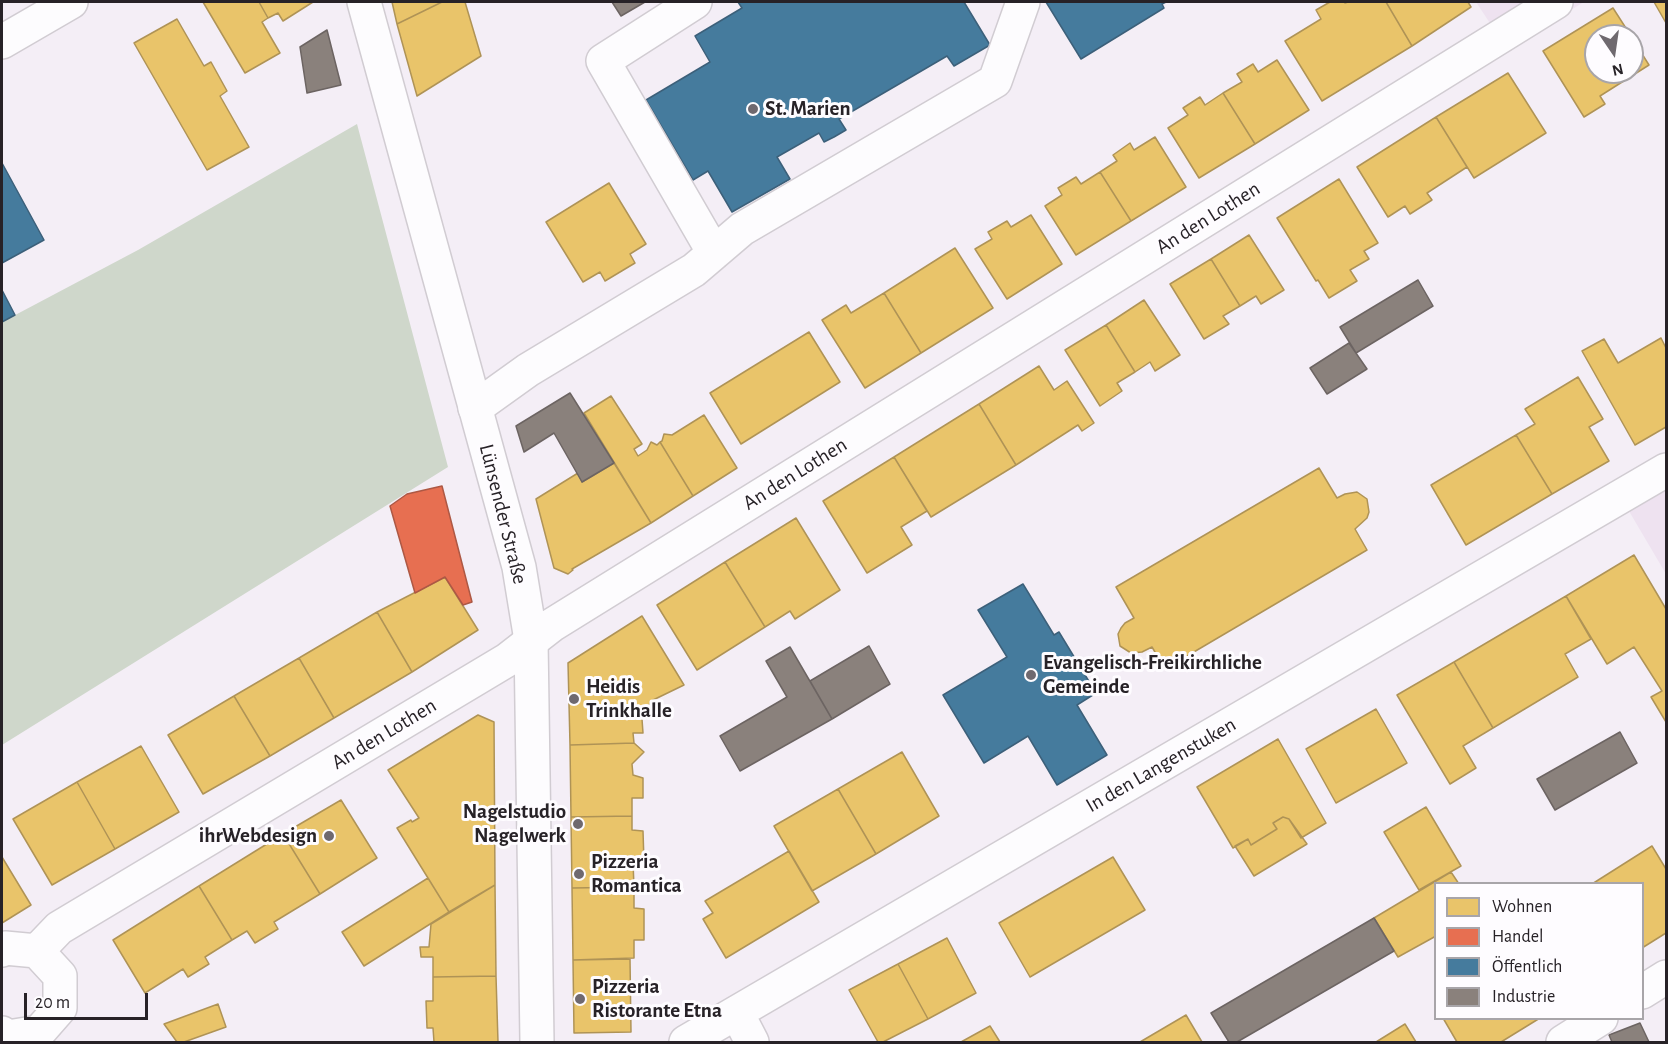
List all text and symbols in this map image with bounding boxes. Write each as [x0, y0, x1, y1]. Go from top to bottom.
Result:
north arrow [1584, 24, 1644, 84]
text: N [1610, 61, 1625, 79]
place label: St. Marien [765, 96, 851, 122]
marker: St. Marien [746, 102, 760, 116]
street label: An den Lothen [1151, 176, 1265, 260]
street label: An den Lothen [738, 432, 852, 516]
street label: Lünsender Straße [473, 441, 533, 587]
place label: Evangelisch-Freikirchliche Gemeinde [1043, 650, 1262, 700]
marker: Evangelisch-Freikirchliche Gemeinde [1024, 668, 1038, 682]
place label: Heidis Trinkhalle [586, 674, 672, 724]
marker: Heidis Trinkhalle [567, 692, 581, 706]
street label: An den Lothen [327, 693, 441, 775]
street label: In den Langenstuken [1081, 712, 1241, 818]
place label: Nagelstudio Nagelwerk [463, 799, 566, 849]
marker: Nagelstudio Nagelwerk [571, 817, 585, 831]
place label: ihrWebdesign [199, 823, 317, 849]
marker: ihrWebdesign [322, 829, 336, 843]
place label: Pizzeria Romantica [591, 849, 682, 899]
marker: Pizzeria Romantica [572, 867, 586, 881]
legend [1434, 882, 1644, 1020]
text: Wohnen [1492, 898, 1552, 916]
text: Handel [1492, 928, 1543, 946]
text: Öffentlich [1492, 958, 1562, 976]
place label: Pizzeria Ristorante Etna [592, 974, 722, 1024]
scale bar [27, 981, 152, 1019]
text: Industrie [1492, 988, 1555, 1006]
marker: Pizzeria Ristorante Etna [573, 992, 587, 1006]
text: 20 m [35, 994, 70, 1012]

